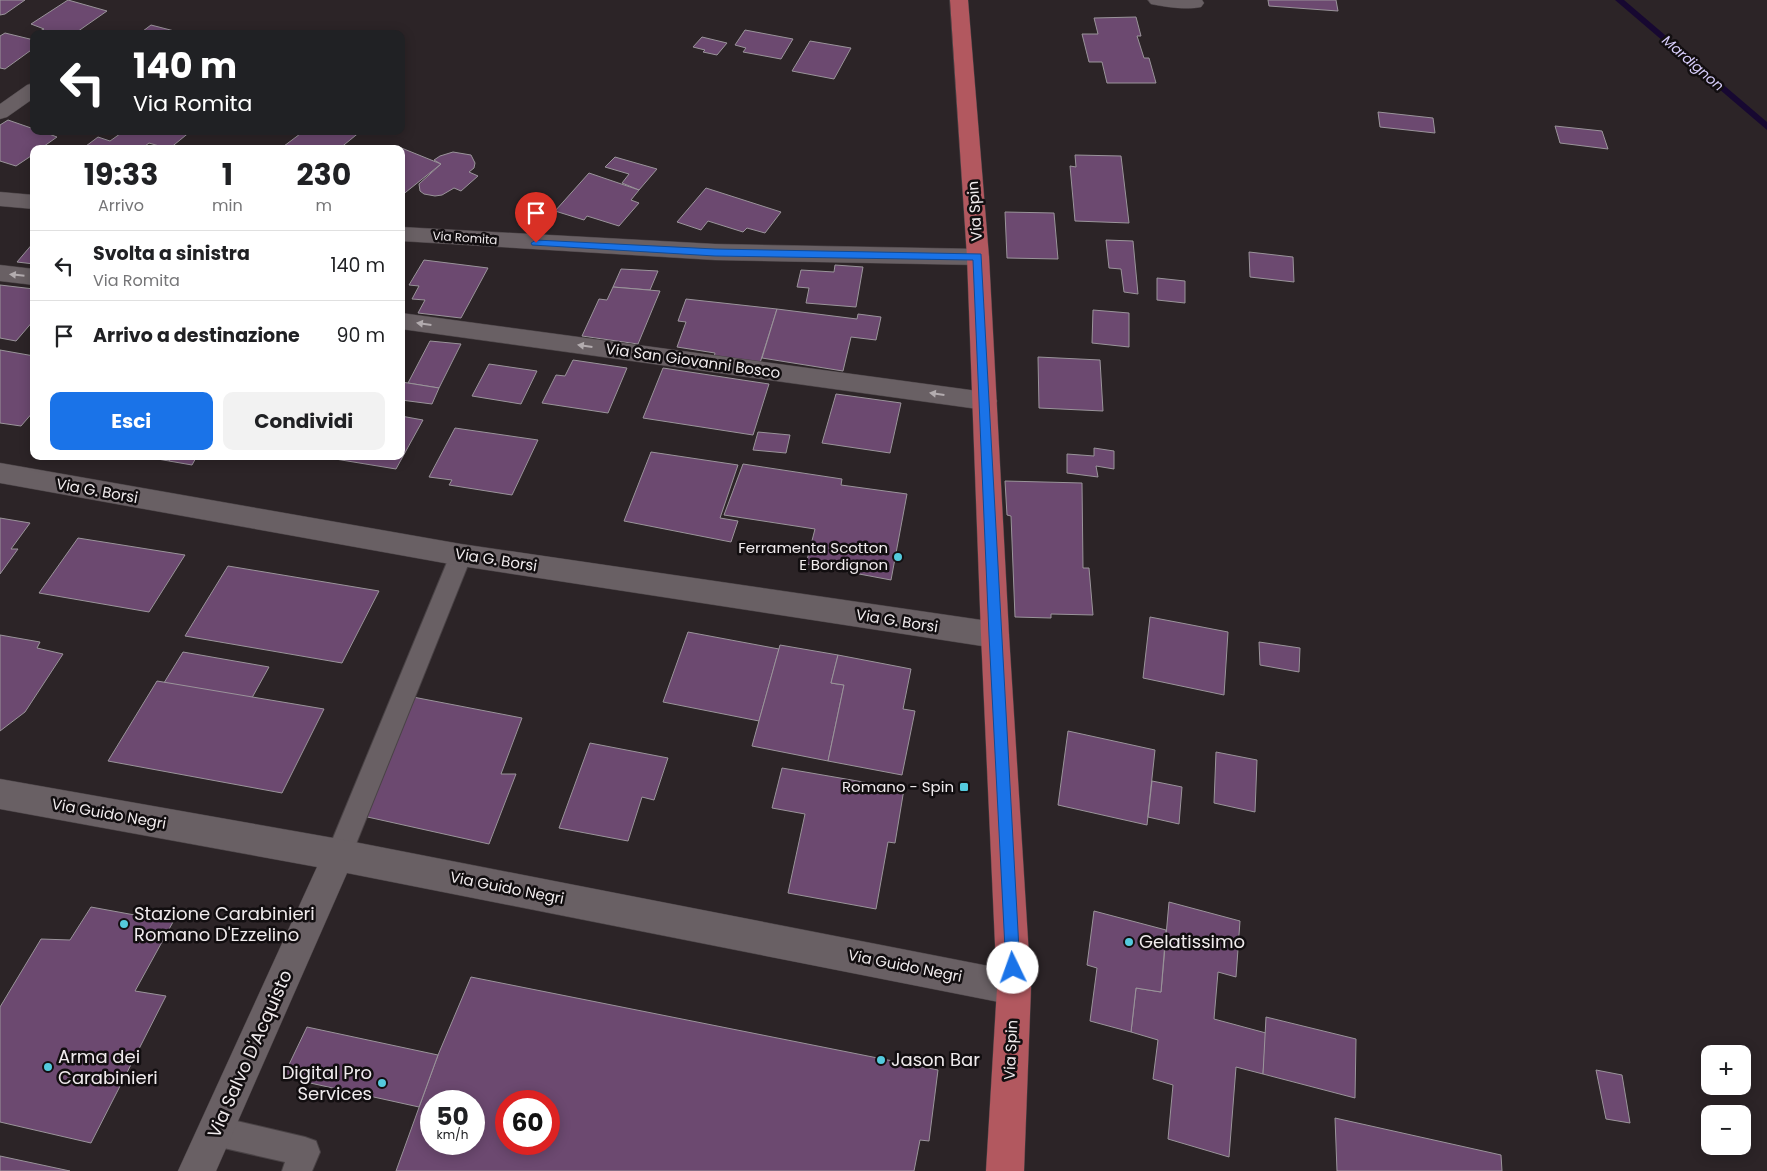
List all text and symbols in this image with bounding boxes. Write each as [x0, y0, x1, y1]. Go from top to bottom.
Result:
water label: Mardignon [1658, 31, 1728, 95]
text: 140 m [133, 41, 237, 90]
icon: left [50, 50, 115, 115]
text: Via Romita [133, 88, 252, 119]
text: 19:33 [84, 153, 158, 196]
text: 1 [222, 153, 233, 196]
text: 230 [296, 153, 351, 196]
street label: Via Spin [962, 180, 987, 242]
pin [515, 192, 557, 243]
text: Arrivo [98, 194, 144, 217]
text: min [212, 194, 243, 217]
text: m [316, 194, 332, 217]
icon: arrive [522, 199, 550, 227]
street label: Via Romita [432, 227, 498, 248]
text: Svolta a sinistra [93, 240, 250, 267]
icon: left [50, 252, 78, 280]
text: 140 m [330, 252, 385, 279]
text: Via Romita [93, 269, 180, 292]
one-way arrow [9, 271, 25, 279]
one-way arrow [416, 320, 432, 328]
icon: arrive [50, 322, 78, 350]
text: Arrivo a destinazione [93, 322, 300, 349]
text: 90 m [336, 322, 385, 349]
street label: Via San Giovanni Bosco [604, 338, 782, 383]
one-way arrow [577, 342, 593, 350]
one-way arrow [928, 390, 944, 398]
button: Esci [50, 392, 213, 450]
button: Condividi [223, 392, 385, 450]
street label: Via G. Borsi [55, 473, 140, 508]
place label: Ferramenta Scotton E Bordignon [738, 537, 888, 575]
street label: Via G. Borsi [454, 543, 539, 576]
marker: Ferramenta Scotton E Bordignon [892, 551, 904, 563]
street label: Via G. Borsi [855, 604, 940, 637]
place label: Romano - Spin [842, 776, 954, 797]
marker: Romano - Spin [958, 781, 970, 793]
street label: Via Guido Negri [50, 793, 168, 834]
street label: Via Guido Negri [448, 866, 566, 909]
place label: Stazione Carabinieri Romano D'Ezzelino [134, 901, 315, 947]
marker: Stazione Carabinieri Romano D'Ezzelino [118, 918, 130, 930]
place label: Gelatissimo [1139, 929, 1245, 954]
marker: Gelatissimo [1123, 936, 1135, 948]
position arrow [986, 941, 1038, 993]
street label: Via Guido Negri [846, 944, 964, 987]
street label: Via Salvo D'Acquisto [201, 966, 298, 1142]
street label: Via Spin [998, 1019, 1023, 1081]
place label: Arma dei Carabinieri [58, 1044, 158, 1090]
map controls [1701, 1045, 1751, 1155]
button: + [1701, 1045, 1751, 1095]
place label: Jason Bar [891, 1047, 980, 1072]
marker: Jason Bar [875, 1054, 887, 1066]
place label: Digital Pro Services [282, 1060, 372, 1106]
marker: Arma dei Carabinieri [42, 1061, 54, 1073]
marker: Digital Pro Services [376, 1077, 388, 1089]
speed limit sign: 60 [495, 1090, 560, 1155]
text: 50 [436, 1099, 469, 1134]
button: − [1701, 1105, 1751, 1155]
text: km/h [437, 1126, 468, 1143]

